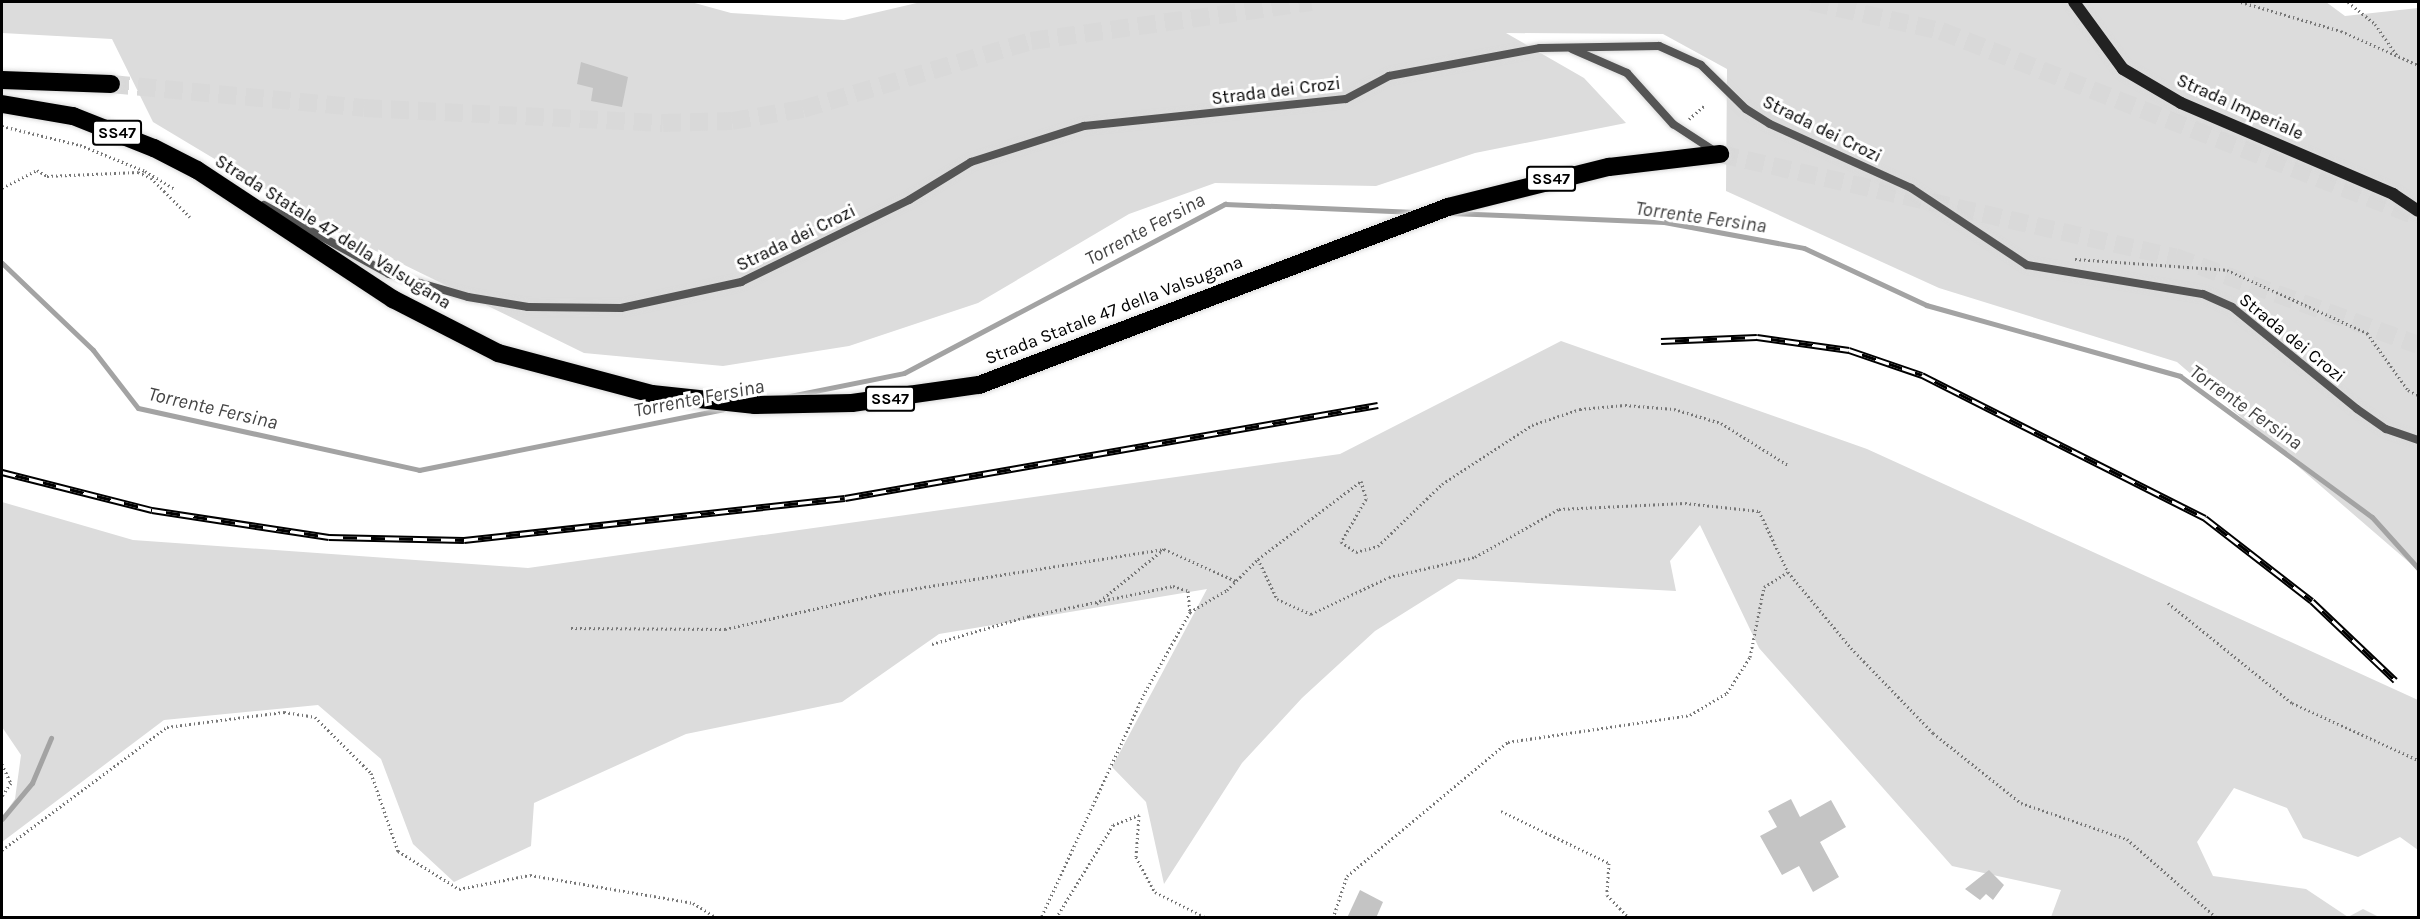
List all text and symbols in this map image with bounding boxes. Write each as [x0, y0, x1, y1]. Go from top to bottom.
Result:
street label: Strada Imperiale [2173, 69, 2307, 145]
street label: Strada dei Crozi [1210, 72, 1342, 110]
street label: Strada dei Crozi [1759, 91, 1885, 167]
road number: SS47 [92, 120, 142, 146]
street label: Strada Statale 47 della Valsugana [211, 150, 455, 314]
road number: SS47 [1526, 166, 1576, 192]
water label: Torrente Fersina [1081, 187, 1209, 271]
water label: Torrente Fersina [1634, 196, 1768, 238]
street label: Strada dei Crozi [733, 200, 859, 276]
street label: Strada Statale 47 della Valsugana [982, 251, 1246, 369]
street label: Strada dei Crozi [2235, 289, 2349, 387]
water label: Torrente Fersina [2185, 359, 2307, 455]
water label: Torrente Fersina [632, 374, 766, 422]
water label: Torrente Fersina [146, 381, 280, 435]
road number: SS47 [864, 386, 916, 412]

